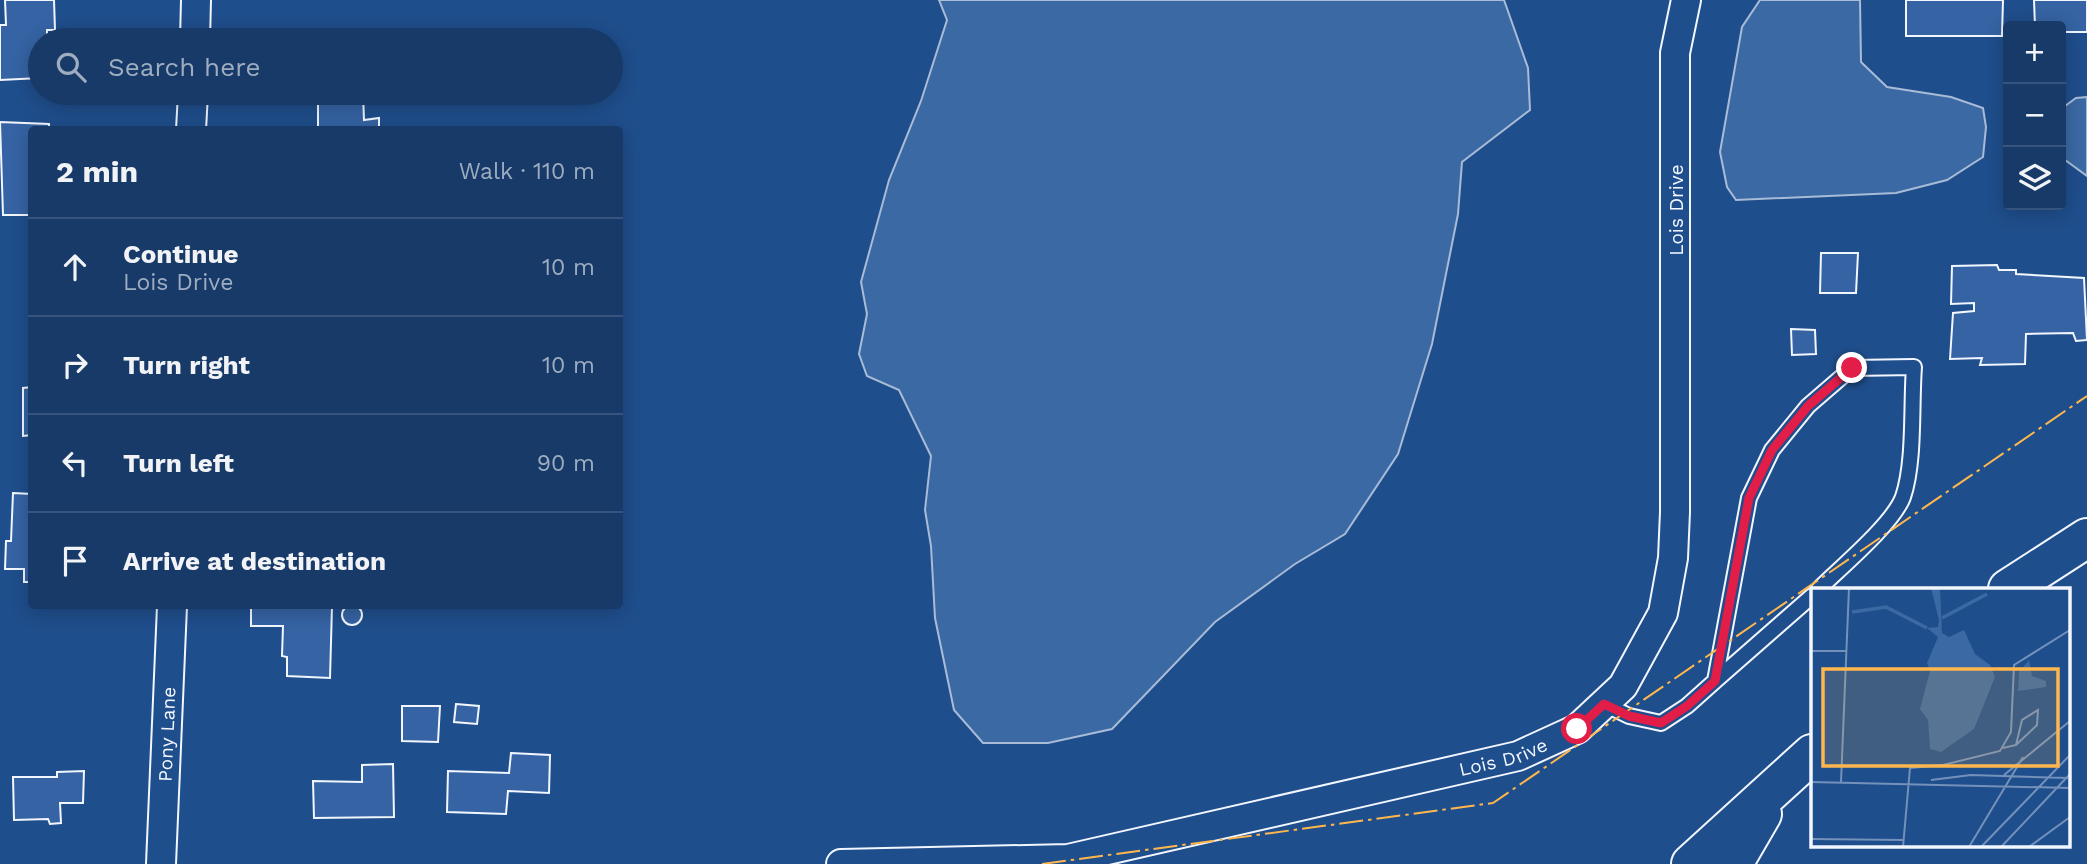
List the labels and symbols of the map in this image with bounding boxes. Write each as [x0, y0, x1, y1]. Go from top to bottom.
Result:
street label: Lois Drive [1665, 164, 1688, 256]
route end [1836, 352, 1867, 383]
inset map [1811, 588, 2070, 846]
street label: Pony Lane [153, 686, 180, 782]
route start [1561, 713, 1592, 744]
street label: Lois Drive [1457, 733, 1551, 781]

